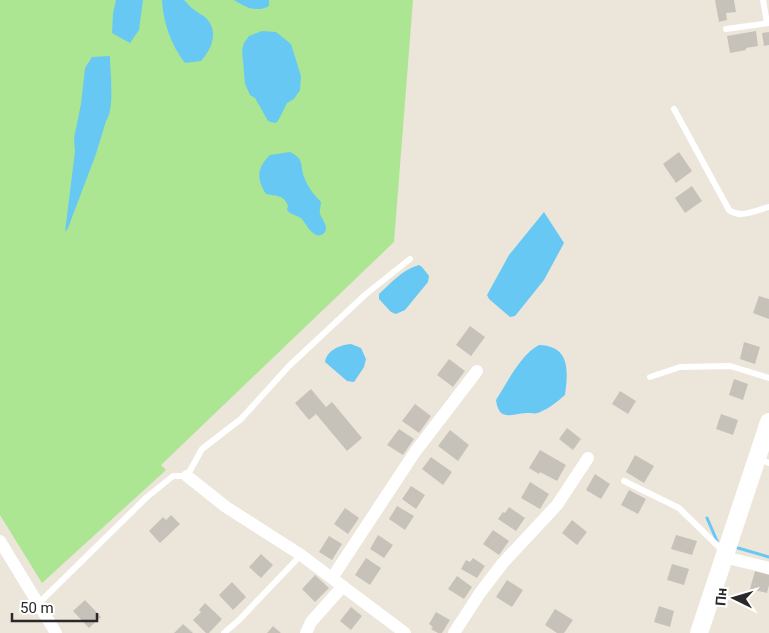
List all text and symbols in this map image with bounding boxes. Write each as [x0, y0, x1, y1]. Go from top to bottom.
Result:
north arrow [709, 573, 759, 623]
text: Пн [712, 587, 730, 606]
scale bar [12, 590, 98, 622]
text: 50 m [20, 599, 54, 617]

